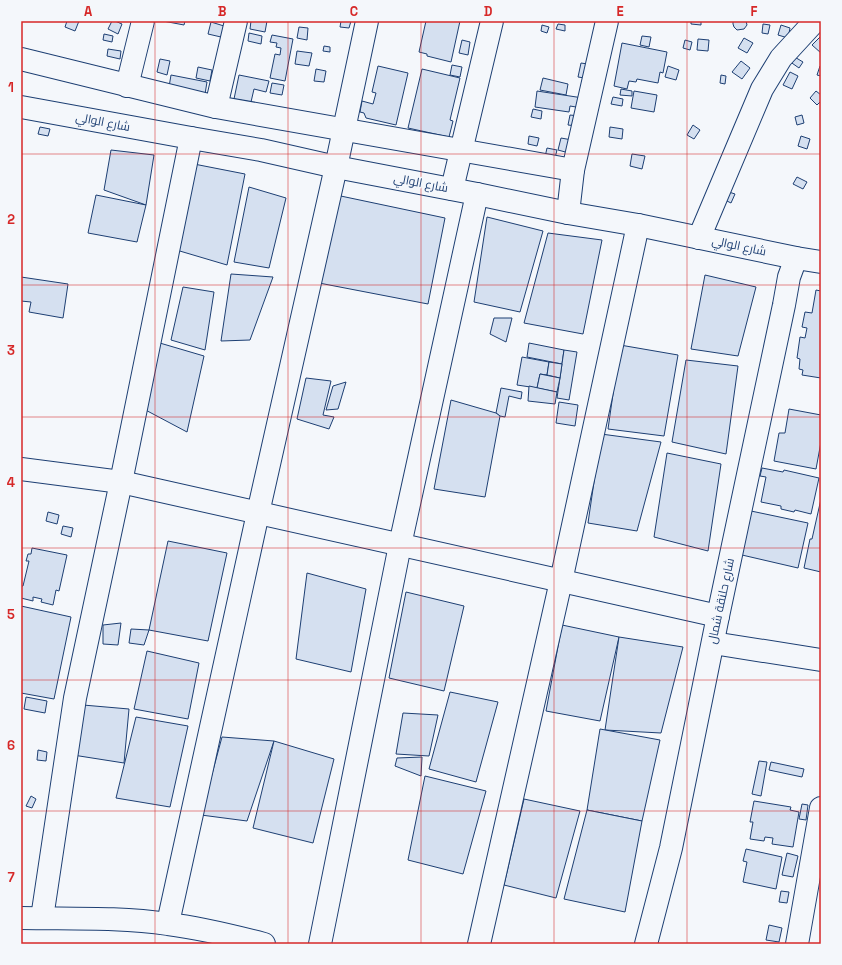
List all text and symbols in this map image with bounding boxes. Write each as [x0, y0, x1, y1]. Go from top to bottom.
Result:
text: A [84, 3, 93, 20]
text: B [218, 3, 227, 20]
text: C [350, 3, 358, 20]
text: D [484, 3, 493, 20]
text: E [616, 3, 624, 20]
text: F [751, 3, 758, 20]
text: 1 [8, 79, 14, 96]
street label: شارع الوالي [74, 109, 132, 137]
street label: شارع الوالي [392, 170, 450, 198]
text: 2 [7, 211, 15, 228]
street label: شارع الوالي [710, 232, 768, 262]
text: 3 [7, 342, 15, 359]
text: 4 [7, 474, 15, 491]
street label: شارع حلنقة شمال [704, 556, 738, 645]
text: 5 [7, 606, 15, 623]
text: 6 [7, 737, 15, 754]
text: 7 [7, 869, 15, 886]

